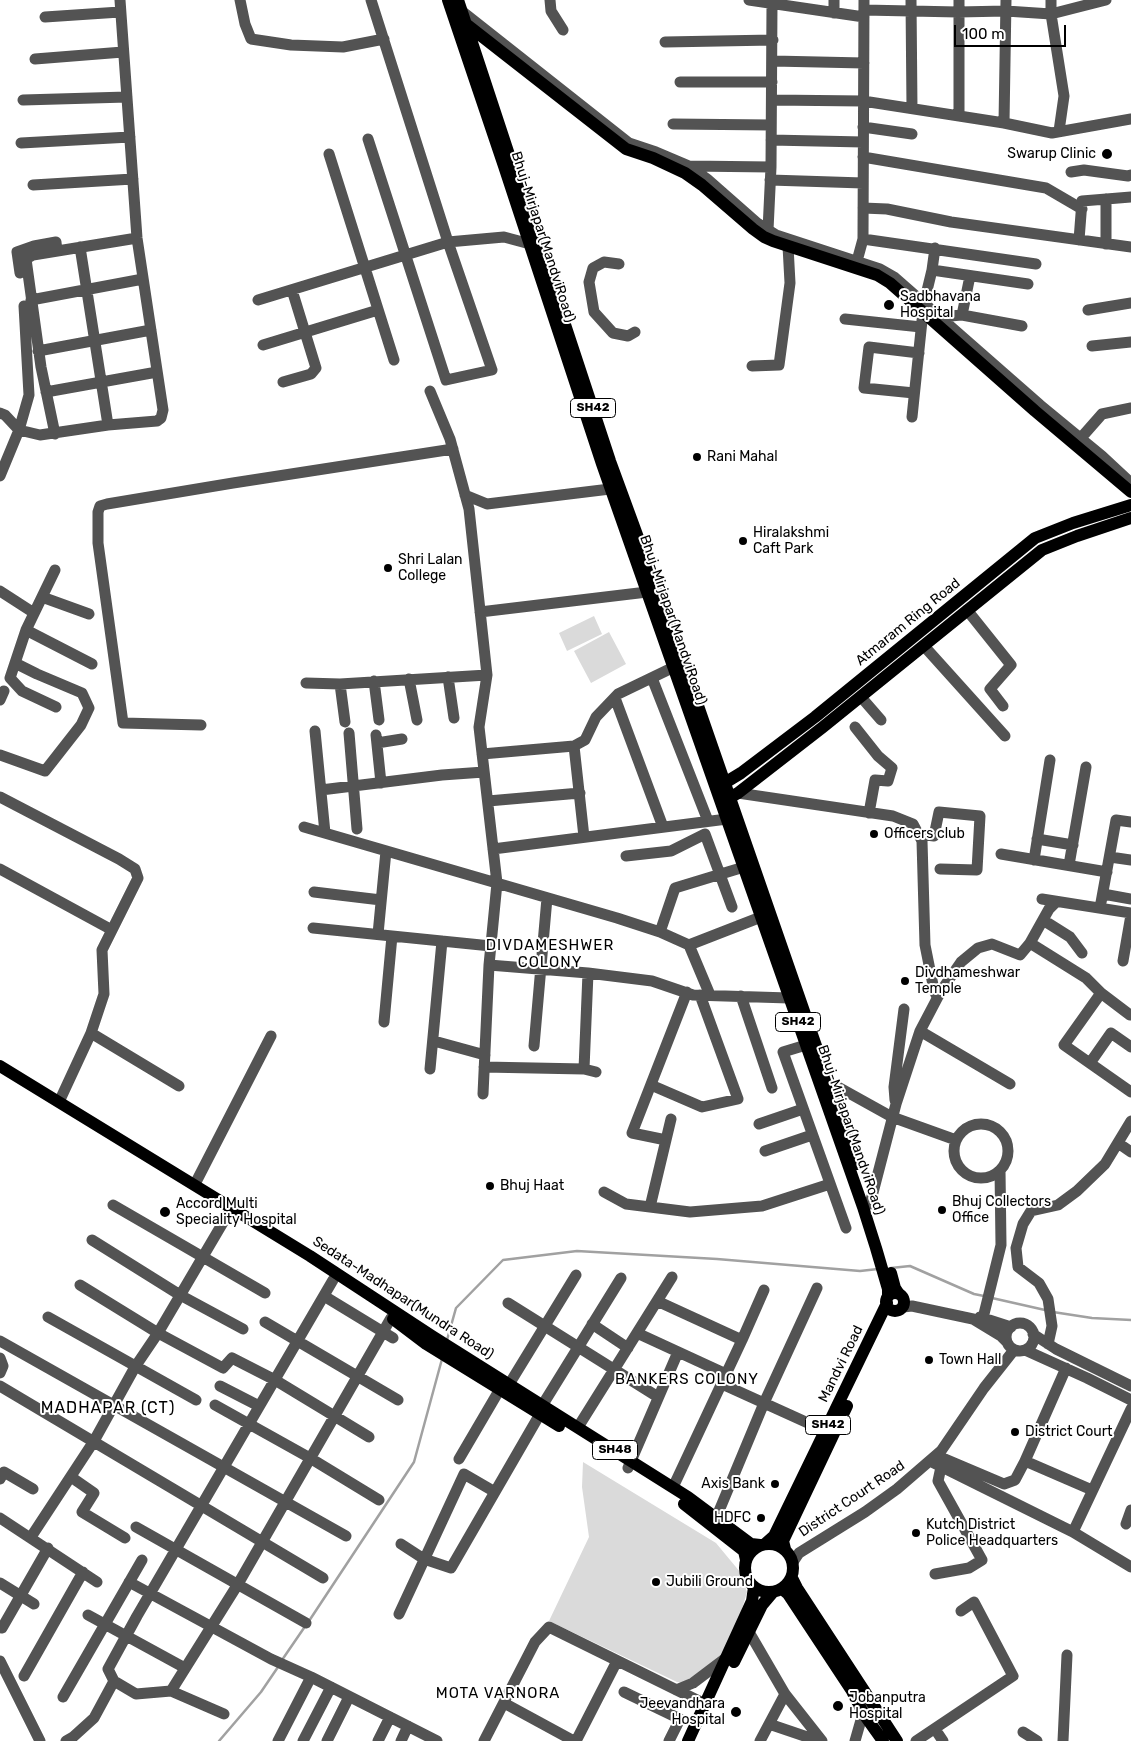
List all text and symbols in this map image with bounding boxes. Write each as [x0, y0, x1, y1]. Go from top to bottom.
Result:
scale bar [956, 15, 1068, 47]
text: 100 m [962, 25, 1004, 43]
place label: Swarup Clinic [1007, 146, 1096, 162]
marker: Swarup Clinic [1100, 147, 1114, 161]
street label: Bhuj-Mirjapar(MandviRoad) [507, 149, 579, 325]
place label: Sadbhavana Hospital [900, 289, 981, 322]
marker: Sadbhavana Hospital [882, 298, 896, 312]
road number: SH42 [570, 398, 616, 418]
place label: Rani Mahal [707, 449, 778, 465]
marker: Rani Mahal [691, 451, 703, 463]
place label: Hiralakshmi Caft Park [753, 525, 829, 558]
street label: Bhuj-Mirjapar(MandviRoad) [636, 533, 710, 707]
marker: Hiralakshmi Caft Park [737, 535, 749, 547]
place label: Shri Lalan College [398, 552, 463, 584]
marker: Shri Lalan College [382, 562, 394, 574]
street label: Atmaram Ring Road [852, 575, 964, 669]
place label: Officers club [884, 826, 965, 842]
marker: Officers club [868, 828, 880, 840]
district label: DIVDAMESHWER COLONY [484, 937, 616, 972]
place label: Divdhameshwar Temple [915, 965, 1020, 998]
marker: Divdhameshwar Temple [899, 975, 911, 987]
road number: SH42 [776, 1012, 820, 1032]
street label: Bhuj-Mirjapar(MandviRoad) [814, 1043, 888, 1217]
place label: Bhuj Haat [500, 1178, 564, 1194]
marker: Bhuj Haat [484, 1180, 496, 1192]
place label: Bhuj Collectors Office [952, 1194, 1051, 1226]
place label: Accord Multi Speciality Hospital [176, 1196, 297, 1228]
marker: Bhuj Collectors Office [936, 1204, 948, 1216]
marker: Accord Multi Speciality Hospital [158, 1205, 172, 1219]
street label: Sedata-Madhapar(Mundra Road) [309, 1233, 497, 1363]
street label: Mandvi Road [815, 1323, 867, 1405]
place label: Town Hall [939, 1352, 1001, 1368]
marker: Town Hall [923, 1354, 935, 1366]
district label: BANKERS COLONY [613, 1371, 761, 1389]
district label: MADHAPAR (CT) [39, 1398, 177, 1418]
road number: SH42 [806, 1416, 850, 1434]
place label: District Court [1025, 1424, 1113, 1440]
marker: District Court [1009, 1426, 1021, 1438]
road number: SH48 [592, 1440, 638, 1460]
street label: District Court Road [796, 1457, 908, 1541]
place label: Axis Bank [701, 1476, 765, 1492]
marker: Axis Bank [769, 1478, 781, 1490]
place label: HDFC [714, 1510, 751, 1526]
marker: HDFC [755, 1512, 767, 1524]
place label: Kutch District Police Headquarters [926, 1517, 1058, 1550]
marker: Kutch District Police Headquarters [910, 1527, 922, 1539]
place label: Jubili Ground [666, 1574, 753, 1590]
marker: Jubili Ground [650, 1576, 662, 1588]
district label: MOTA VARNORA [434, 1685, 562, 1703]
place label: Jobanputra Hospital [849, 1690, 926, 1722]
place label: Jeevandhara Hospital [639, 1696, 725, 1728]
marker: Jobanputra Hospital [831, 1699, 845, 1713]
marker: Jeevandhara Hospital [729, 1705, 743, 1719]

